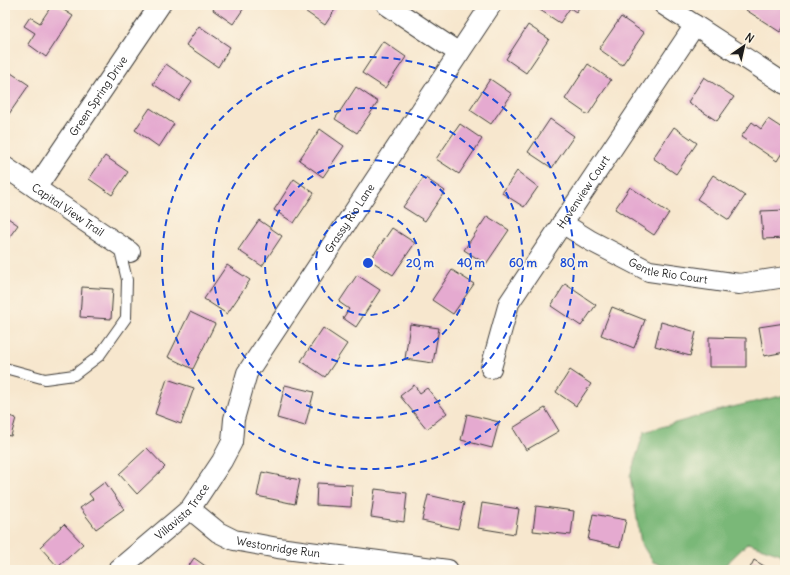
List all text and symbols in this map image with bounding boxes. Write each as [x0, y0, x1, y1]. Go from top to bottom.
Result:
north arrow [724, 26, 764, 66]
text: N [743, 30, 757, 46]
street label: Green Spring Drive [66, 53, 130, 139]
street label: Havenview Court [554, 153, 613, 231]
street label: Capital View Trail [29, 180, 107, 239]
street label: Grassy Rio Lane [322, 181, 378, 256]
text: 20 m [406, 255, 434, 270]
text: 40 m [457, 255, 486, 270]
text: 60 m [509, 255, 538, 270]
text: 80 m [560, 255, 589, 270]
street label: Gentle Rio Court [626, 255, 709, 286]
centre of rings [361, 256, 375, 270]
street label: Villavista Trace [152, 481, 212, 543]
street label: Westonridge Run [235, 534, 321, 560]

